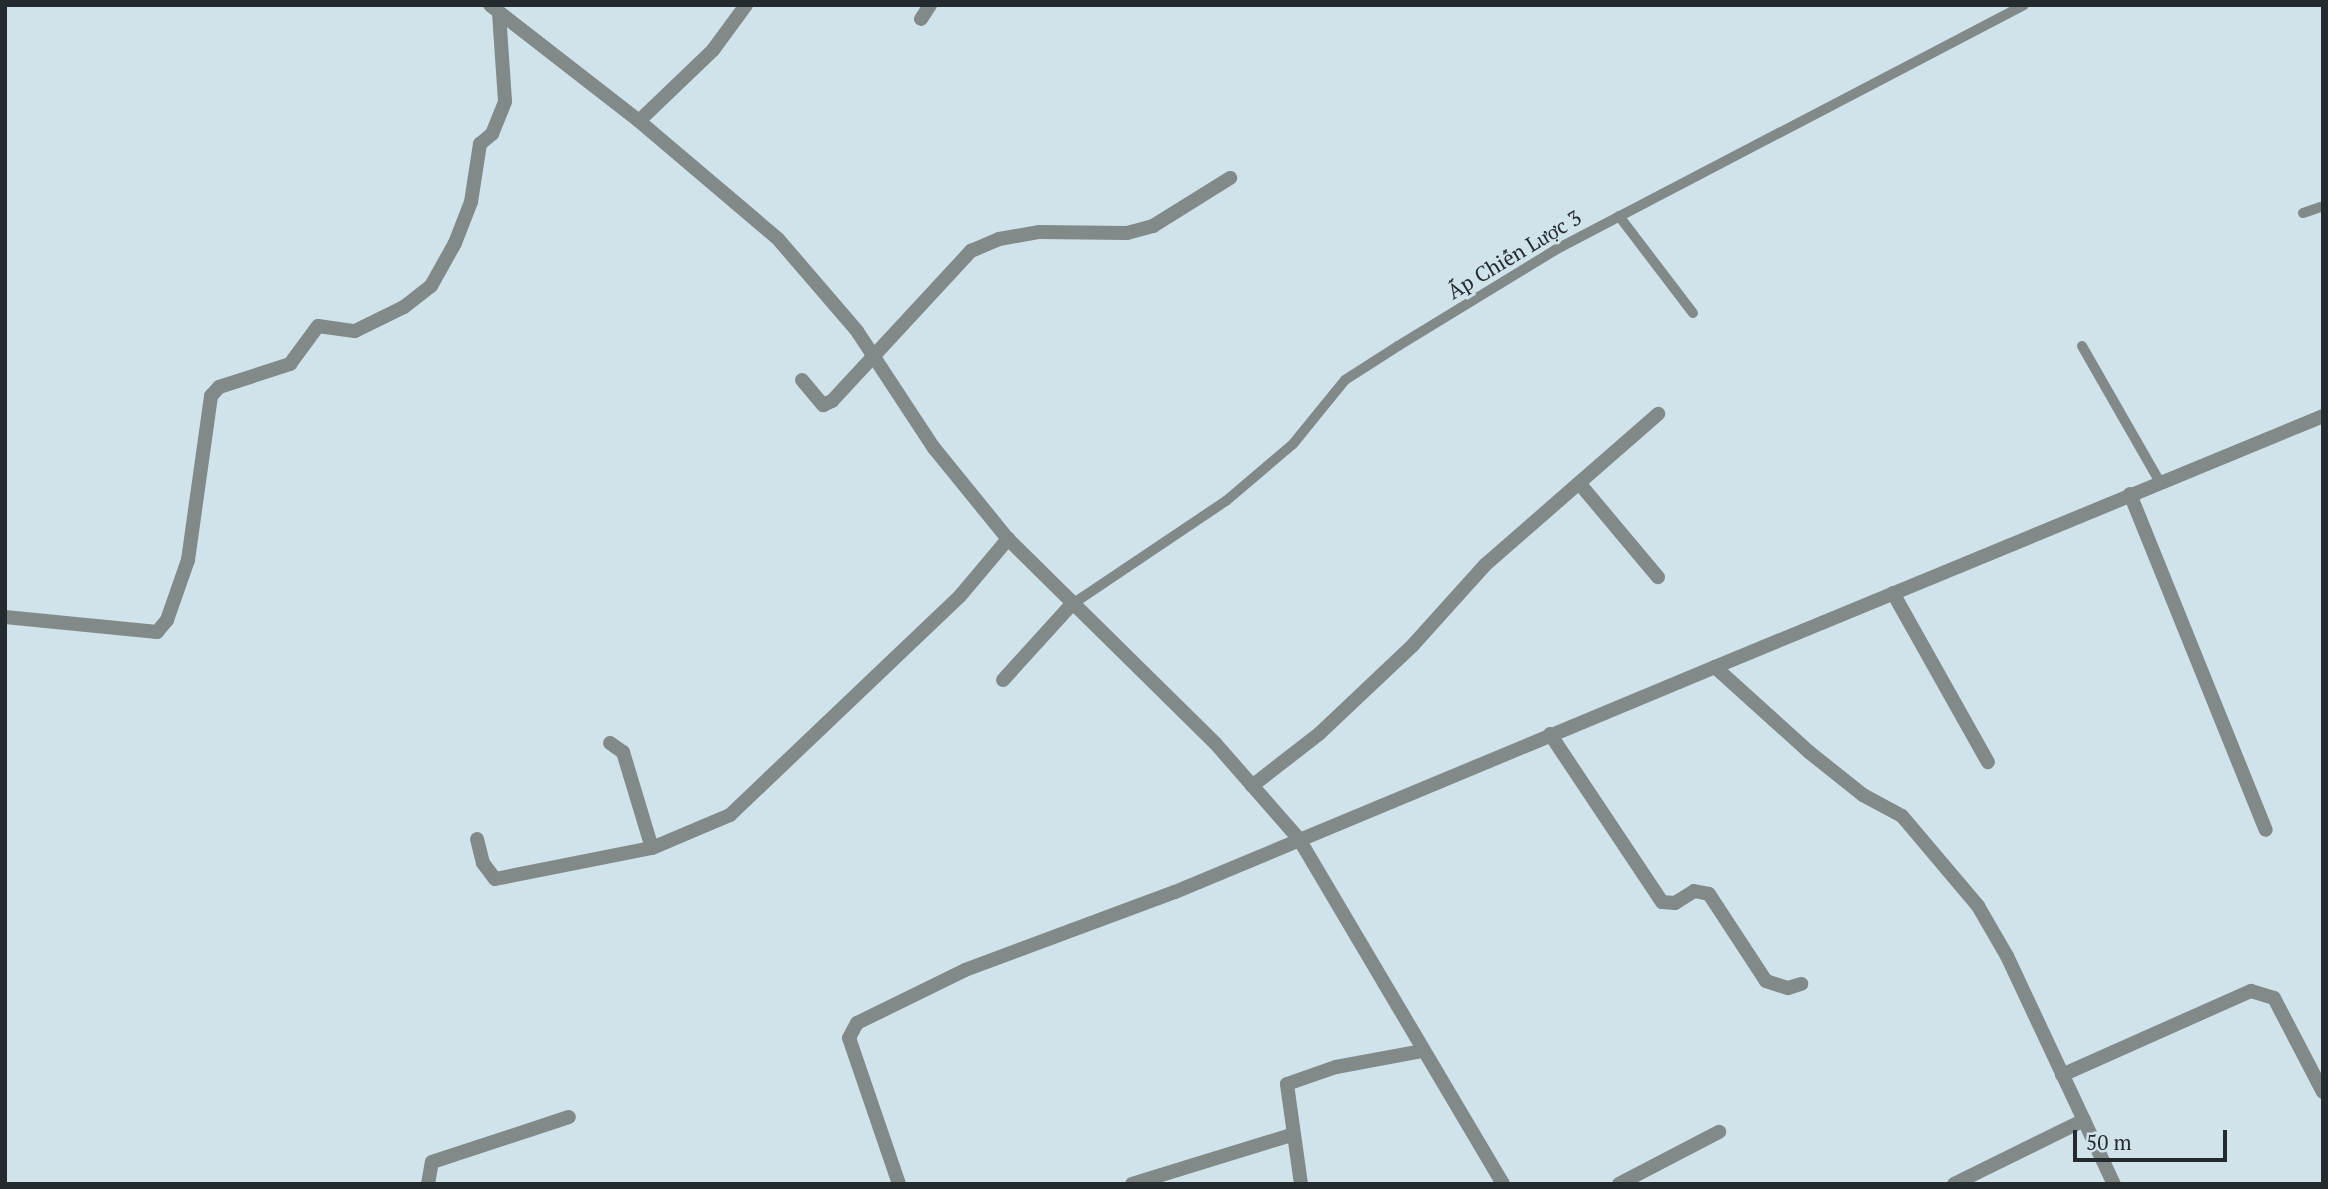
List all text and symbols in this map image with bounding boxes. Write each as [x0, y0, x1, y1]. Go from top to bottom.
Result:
street label: Ấp Chiến Lược 3 [1442, 204, 1586, 304]
scale bar [2076, 1116, 2230, 1160]
text: 50 m [2086, 1128, 2132, 1156]

